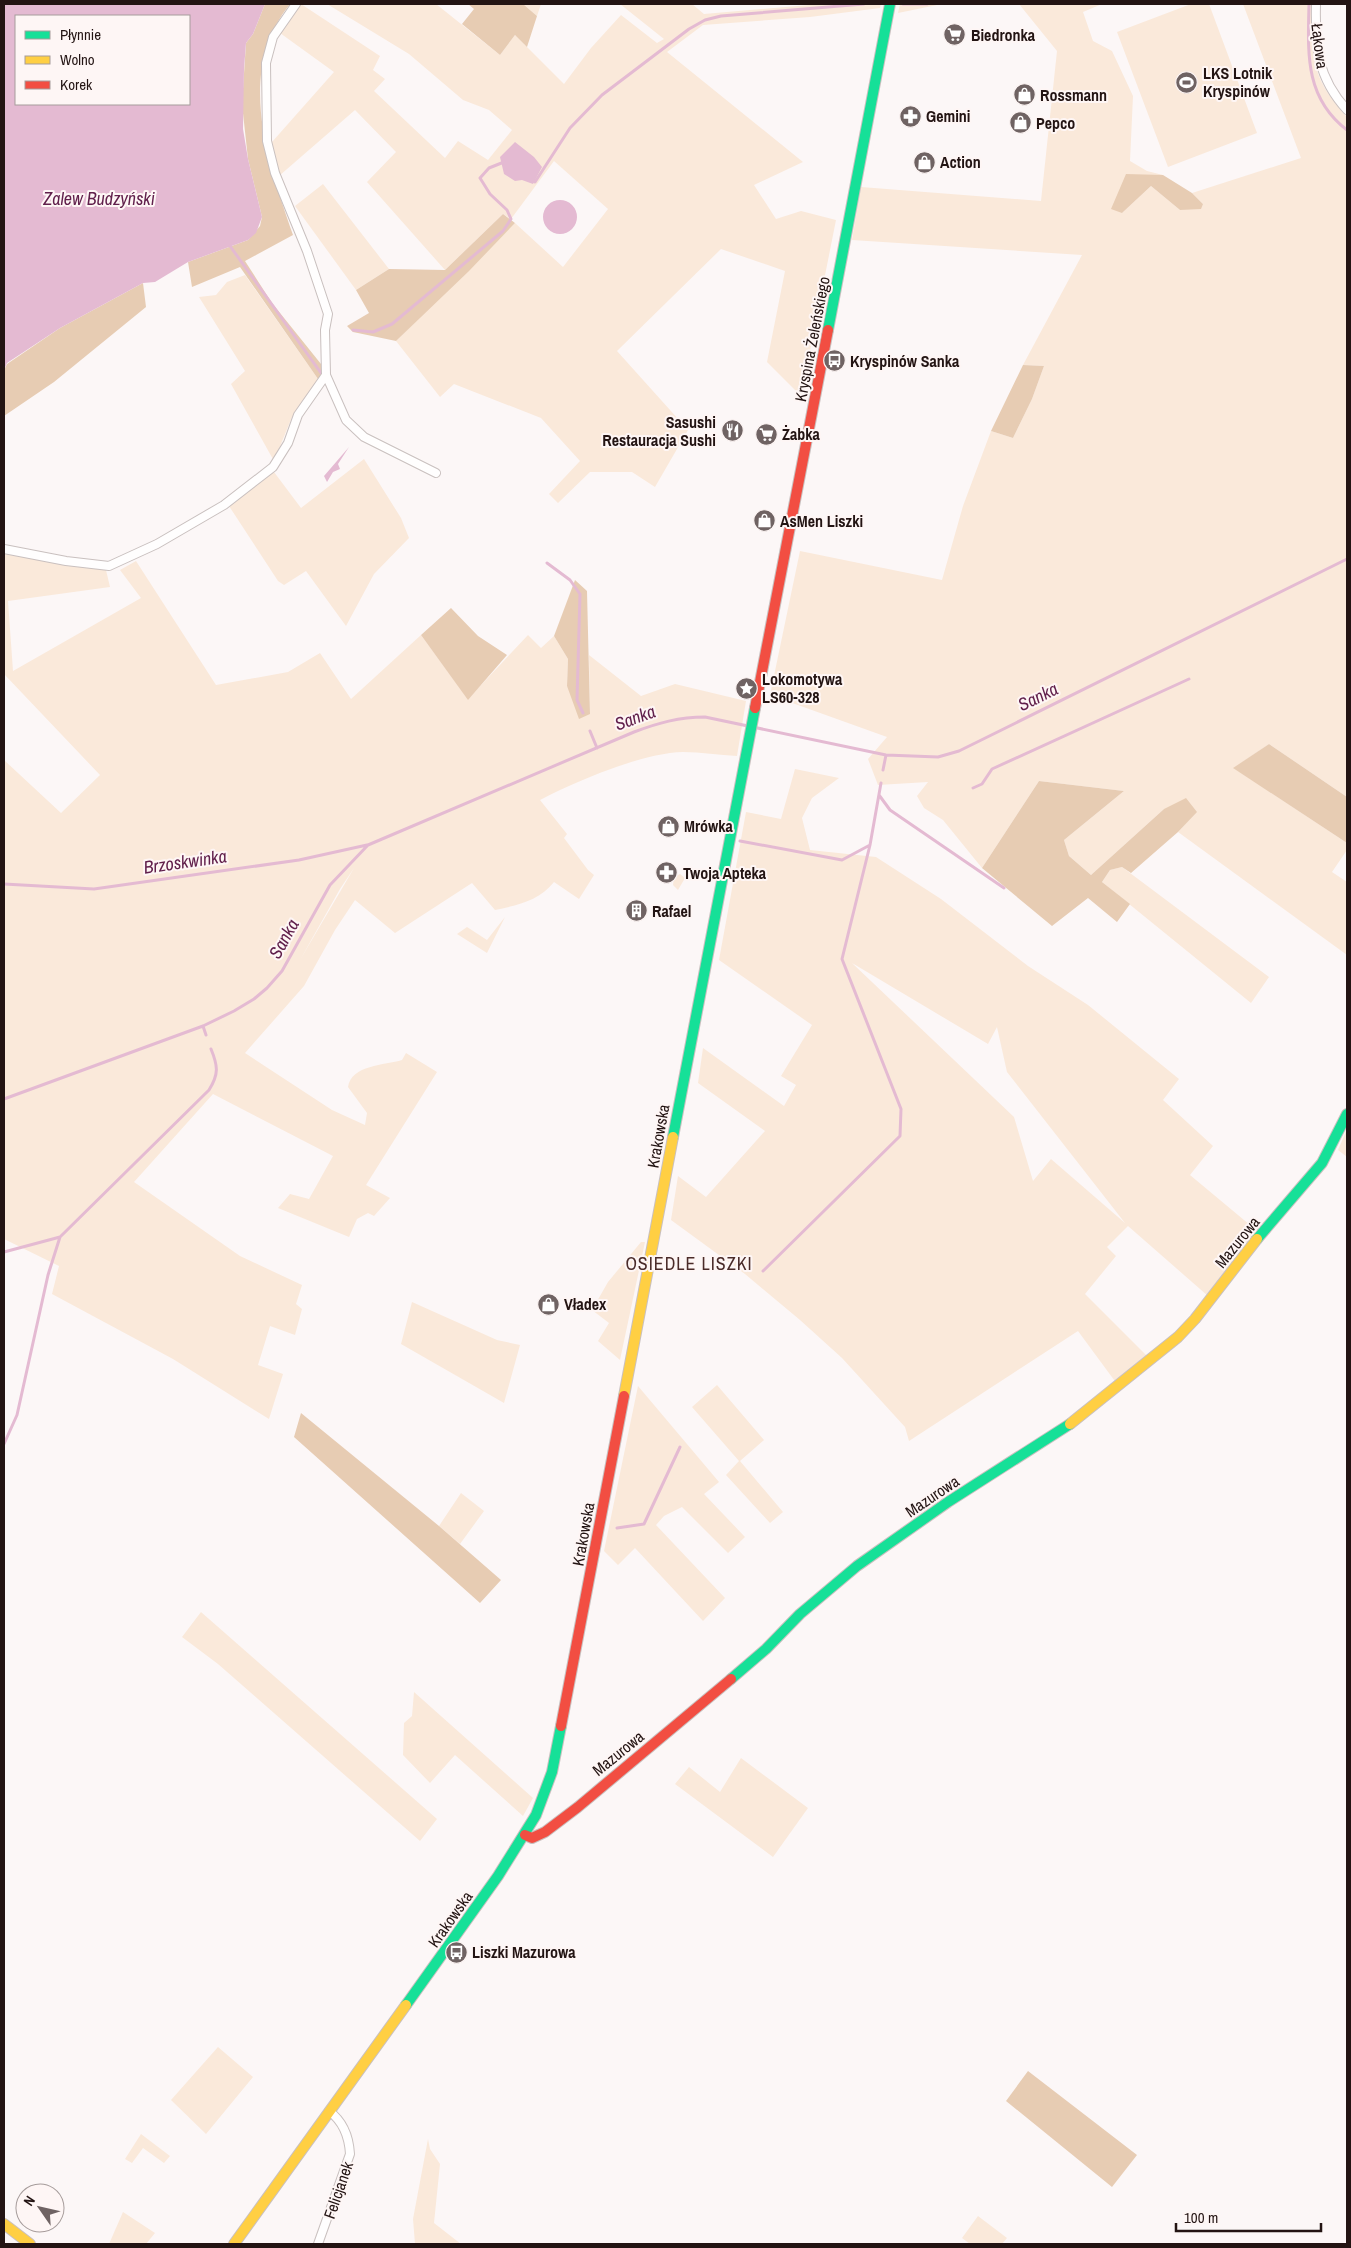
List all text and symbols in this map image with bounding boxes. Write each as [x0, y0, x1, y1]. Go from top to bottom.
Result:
legend [15, 15, 190, 105]
street label: Łąkowa [1306, 22, 1334, 70]
supermarket icon: Biedronka [943, 23, 967, 47]
text: Płynnie [60, 24, 101, 45]
place label: Biedronka [971, 24, 1036, 46]
text: Wolno [60, 49, 95, 70]
place label: LKS Lotnik Kryspinów [1203, 62, 1273, 102]
sports icon: LKS Lotnik Kryspinów [1175, 70, 1199, 94]
text: Korek [60, 74, 93, 95]
shop icon: Rossmann [1012, 83, 1036, 107]
place label: Rossmann [1040, 84, 1107, 106]
pharmacy icon: Gemini [898, 104, 922, 128]
place label: Gemini [926, 105, 970, 127]
shop icon: Pepco [1008, 111, 1032, 135]
place label: Pepco [1036, 112, 1075, 134]
shop icon: Action [912, 150, 936, 174]
place label: Action [940, 151, 981, 173]
water label: Zalew Budzyński [42, 186, 155, 211]
street label: Kryspina Żeleńskiego [789, 275, 835, 403]
bus stop icon: Kryspinów Sanka [822, 349, 846, 373]
place label: Kryspinów Sanka [850, 350, 960, 372]
place label: Sasushi Restauracja Sushi [602, 411, 716, 451]
restaurant icon: Sasushi Restauracja Sushi [720, 419, 744, 443]
supermarket icon: Żabka [754, 422, 778, 446]
place label: Żabka [782, 423, 821, 445]
shop icon: AsMen Liszki [752, 509, 776, 533]
place label: AsMen Liszki [780, 510, 863, 532]
place label: Lokomotywa LS60-328 [762, 668, 843, 708]
place icon: Lokomotywa LS60-328 [734, 676, 758, 700]
water label: Sanka [1013, 676, 1062, 717]
water label: Sanka [611, 699, 659, 736]
shop icon: Mrówka [656, 814, 680, 838]
place label: Mrówka [684, 815, 734, 837]
water label: Brzoskwinka [142, 843, 228, 880]
pharmacy icon: Twoja Apteka [655, 861, 679, 885]
place label: Twoja Apteka [683, 862, 767, 884]
building icon: Rafael [624, 899, 648, 923]
place label: Rafael [652, 900, 691, 922]
water label: Sanka [262, 914, 305, 963]
street label: Krakowska [642, 1102, 675, 1170]
street label: Mazurowa [1209, 1211, 1265, 1272]
district label: OSIEDLE LISZKI [625, 1251, 753, 1276]
shop icon: Vładex [536, 1292, 560, 1316]
place label: Vładex [564, 1293, 607, 1315]
street label: Mazurowa [901, 1470, 964, 1522]
street label: Krakowska [567, 1500, 600, 1568]
street label: Mazurowa [588, 1725, 649, 1781]
street label: Krakowska [423, 1886, 478, 1952]
bus stop icon: Liszki Mazurowa [444, 1940, 468, 1964]
place label: Liszki Mazurowa [472, 1941, 576, 1963]
street label: Felicjanek [318, 2158, 358, 2222]
north arrow [15, 2183, 65, 2233]
text: N [19, 2192, 39, 2209]
scale bar [1176, 2200, 1321, 2232]
text: 100 m [1184, 2207, 1218, 2228]

